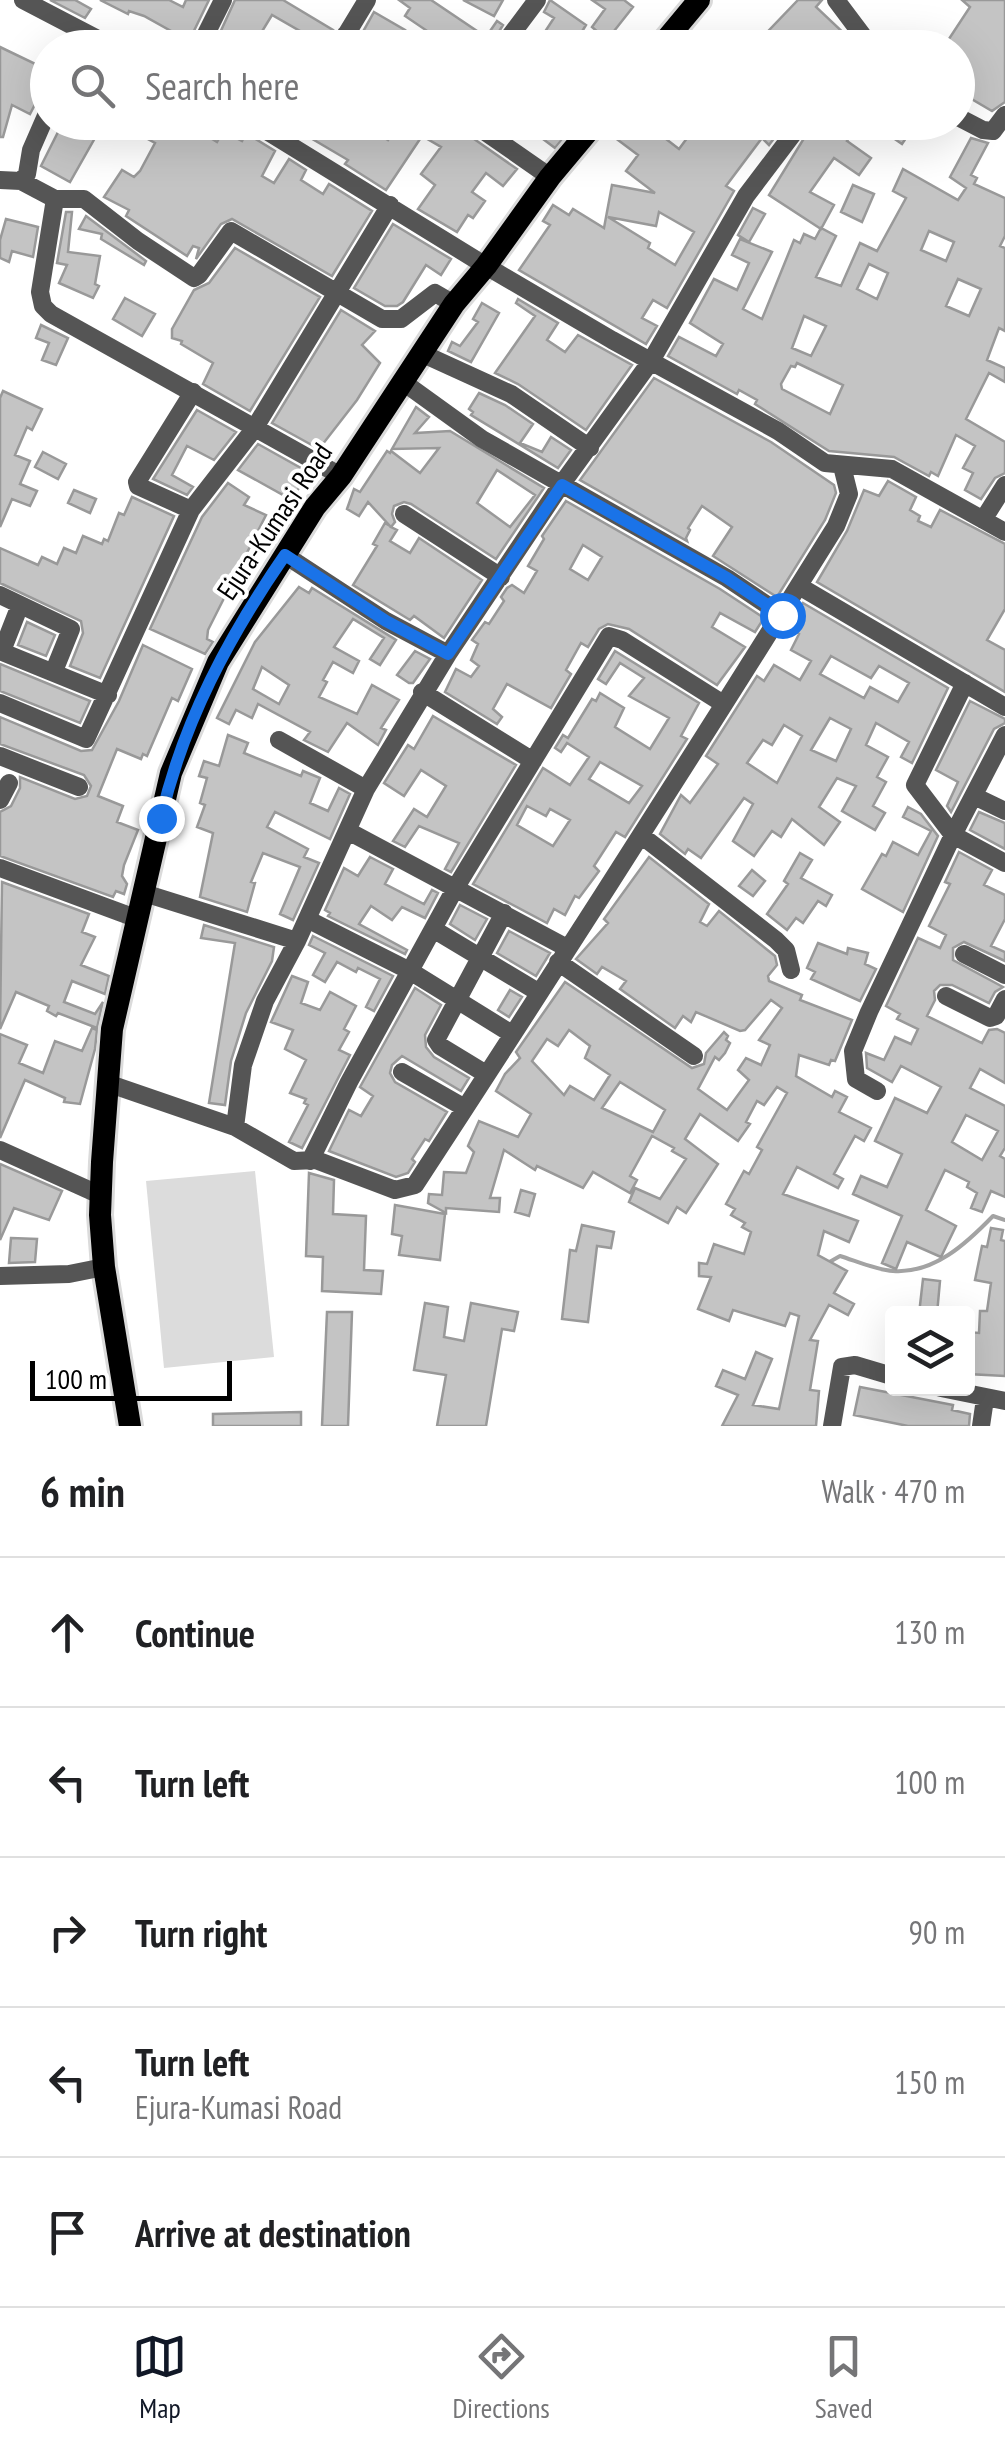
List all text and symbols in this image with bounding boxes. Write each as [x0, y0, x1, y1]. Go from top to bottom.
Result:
search box [30, 30, 975, 140]
icon: search [65, 58, 120, 113]
text: Search here [145, 61, 299, 110]
street label: Ejura-Kumasi Road [208, 436, 340, 606]
route start [760, 593, 806, 639]
route end [139, 796, 185, 842]
map controls [885, 1306, 975, 1396]
button: layers [885, 1306, 975, 1396]
scale bar [30, 1356, 232, 1400]
text: 100 m [45, 1360, 107, 1397]
text: 6 min [40, 1464, 125, 1519]
text: Walk · 470 m [821, 1470, 965, 1512]
icon: ahead [40, 1605, 95, 1660]
text: Continue [135, 1608, 255, 1657]
text: 130 m [894, 1611, 965, 1653]
icon: left [40, 1755, 95, 1810]
text: Turn left [135, 1758, 249, 1807]
text: 100 m [894, 1761, 965, 1803]
icon: right [40, 1905, 95, 1960]
text: Turn right [135, 1908, 267, 1957]
text: 90 m [909, 1911, 965, 1953]
text: Turn left [135, 2037, 249, 2086]
icon: left [40, 2055, 95, 2110]
text: 150 m [894, 2061, 965, 2103]
text: Ejura-Kumasi Road [135, 2086, 342, 2128]
icon: arrive [40, 2205, 95, 2260]
text: Arrive at destination [135, 2208, 411, 2257]
tab: Map [132, 2329, 187, 2426]
tab: Directions [452, 2329, 550, 2426]
tab: Saved [815, 2329, 873, 2426]

